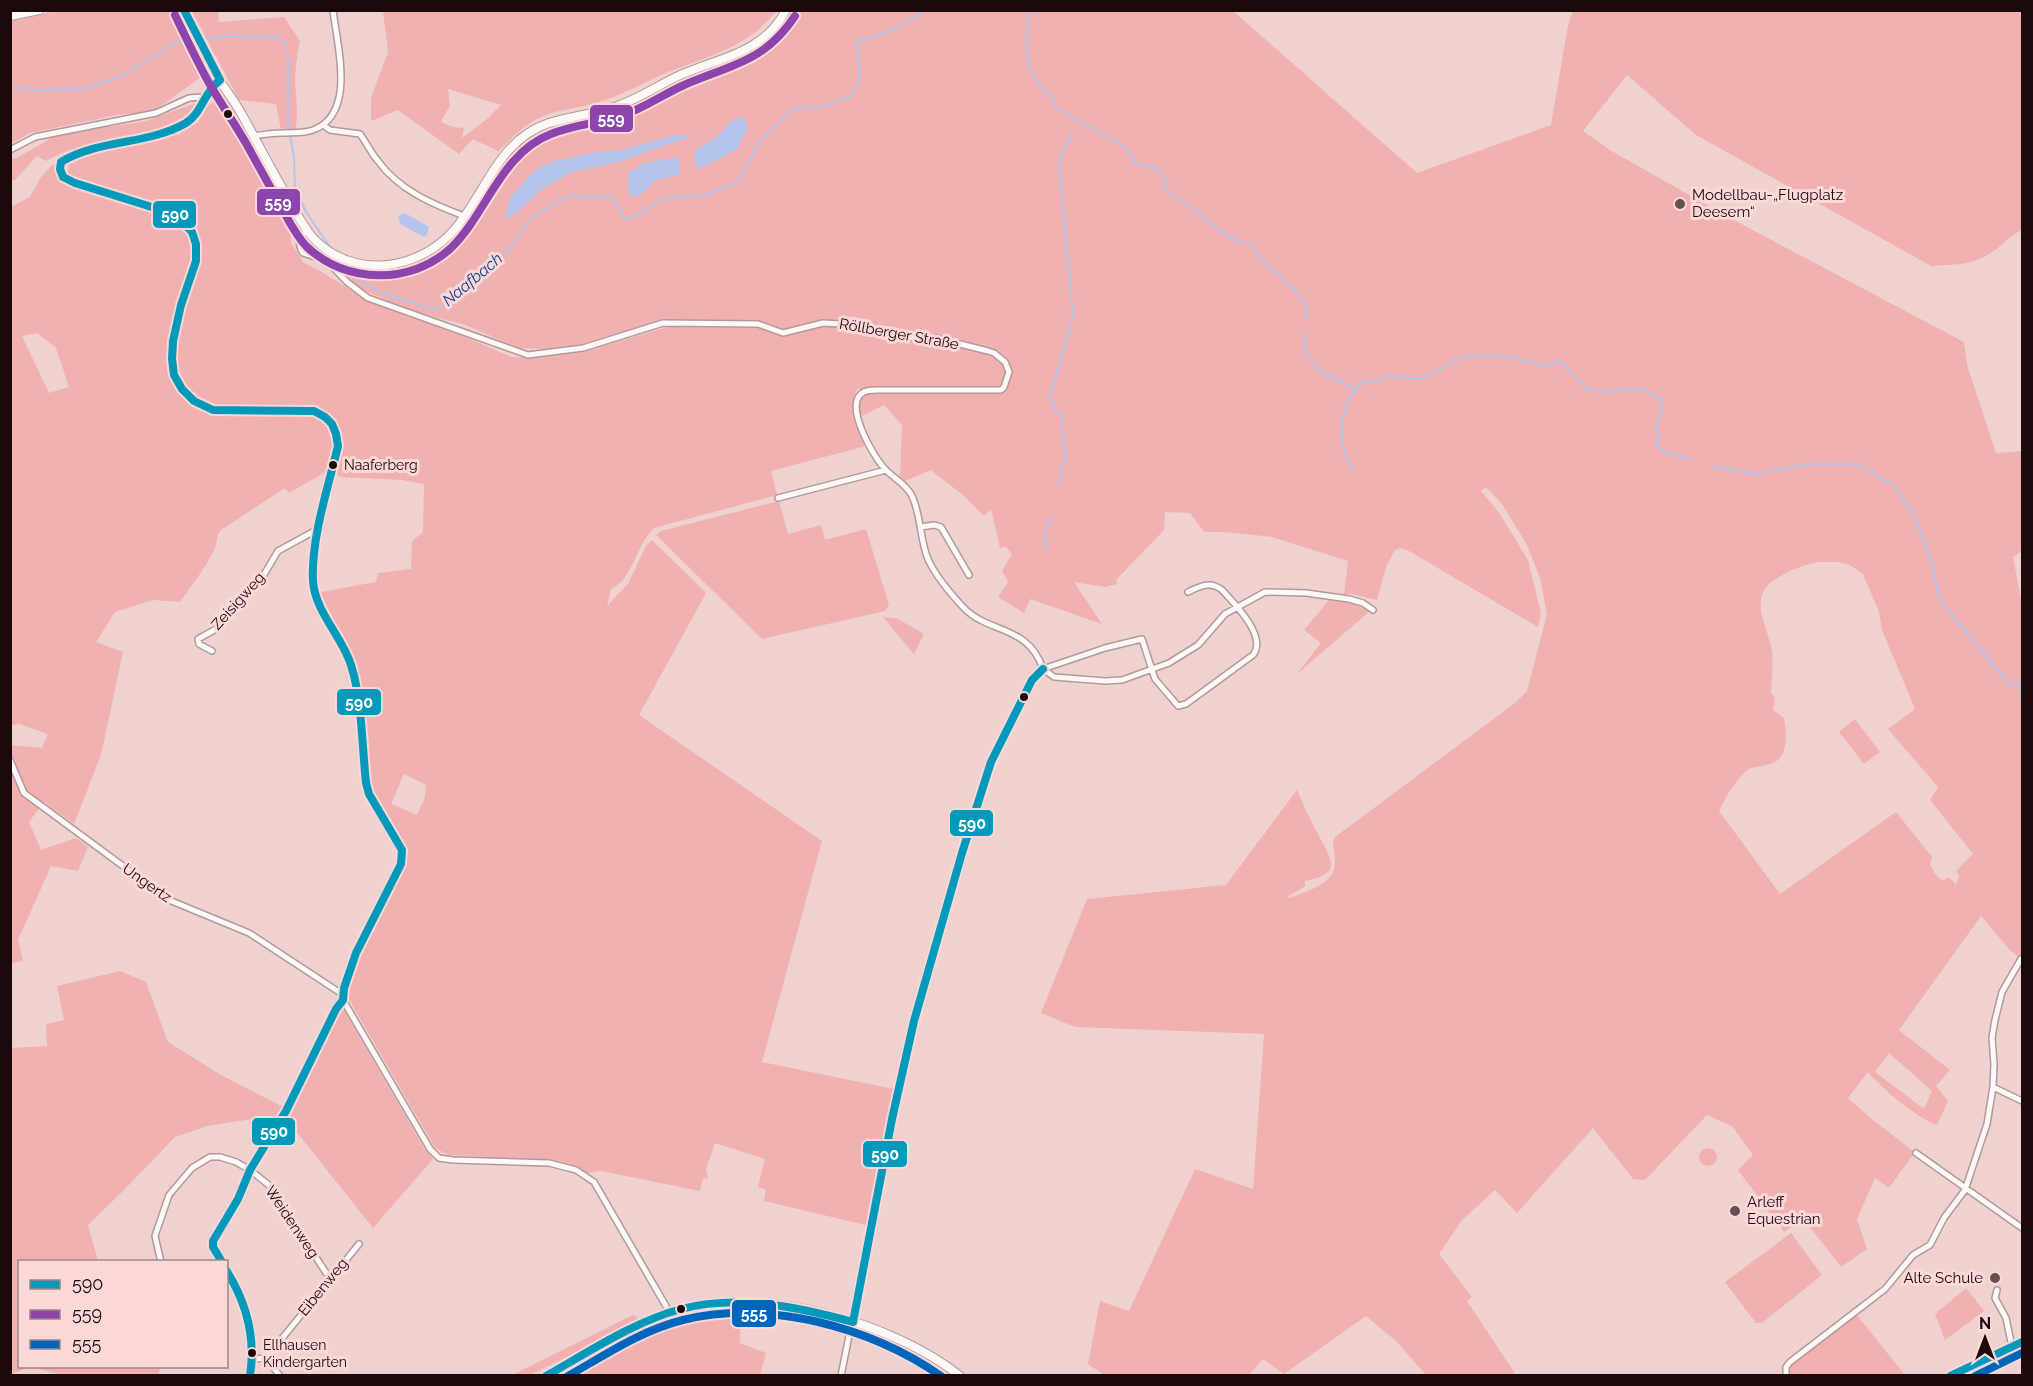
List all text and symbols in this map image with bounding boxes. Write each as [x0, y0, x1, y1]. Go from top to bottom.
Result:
line badge: 559 [589, 104, 634, 133]
unlabelled marker [222, 108, 234, 120]
text: 559 [597, 109, 625, 128]
place label: Modellbau-„Flugplatz Deesem“ [1692, 186, 1843, 221]
line badge: 559 [256, 188, 301, 216]
text: 559 [264, 193, 292, 212]
marker: Modellbau-„Flugplatz Deesem“ [1673, 197, 1687, 211]
line badge: 590 [152, 200, 197, 229]
text: 590 [161, 205, 189, 224]
water label: Naafbach [438, 249, 506, 310]
street label: Röllberger Straße [838, 315, 960, 353]
place label: Naaferberg [344, 457, 418, 473]
marker: Naaferberg [327, 459, 339, 471]
street label: Zeisigweg [208, 569, 268, 633]
line badge: 590 [336, 688, 382, 716]
unlabelled marker [1018, 691, 1030, 703]
text: 590 [345, 693, 373, 712]
line badge: 590 [949, 809, 994, 837]
text: 590 [958, 814, 986, 833]
street label: Ungertz [119, 860, 175, 906]
line badge: 590 [251, 1117, 296, 1146]
text: 590 [260, 1122, 288, 1141]
line badge: 590 [862, 1140, 908, 1168]
text: 590 [871, 1145, 899, 1164]
street label: Weidenweg [261, 1182, 323, 1262]
place label: Arleff Equestrian [1747, 1193, 1821, 1228]
marker: Arleff Equestrian [1728, 1204, 1742, 1218]
street label: Eibenweg [294, 1255, 352, 1319]
legend [18, 1260, 228, 1368]
place label: Alte Schule [1903, 1269, 1983, 1287]
marker: Alte Schule [1988, 1271, 2002, 1285]
text: 590 [72, 1273, 103, 1294]
line badge: 555 [731, 1299, 777, 1328]
text: 559 [72, 1303, 102, 1324]
unlabelled marker [675, 1303, 687, 1315]
text: 555 [741, 1304, 767, 1323]
north arrow [1955, 1308, 2015, 1368]
text: N [1979, 1314, 1991, 1333]
text: 555 [72, 1333, 102, 1354]
place label: Ellhausen Kindergarten [263, 1337, 347, 1370]
marker: Ellhausen Kindergarten [246, 1347, 258, 1359]

